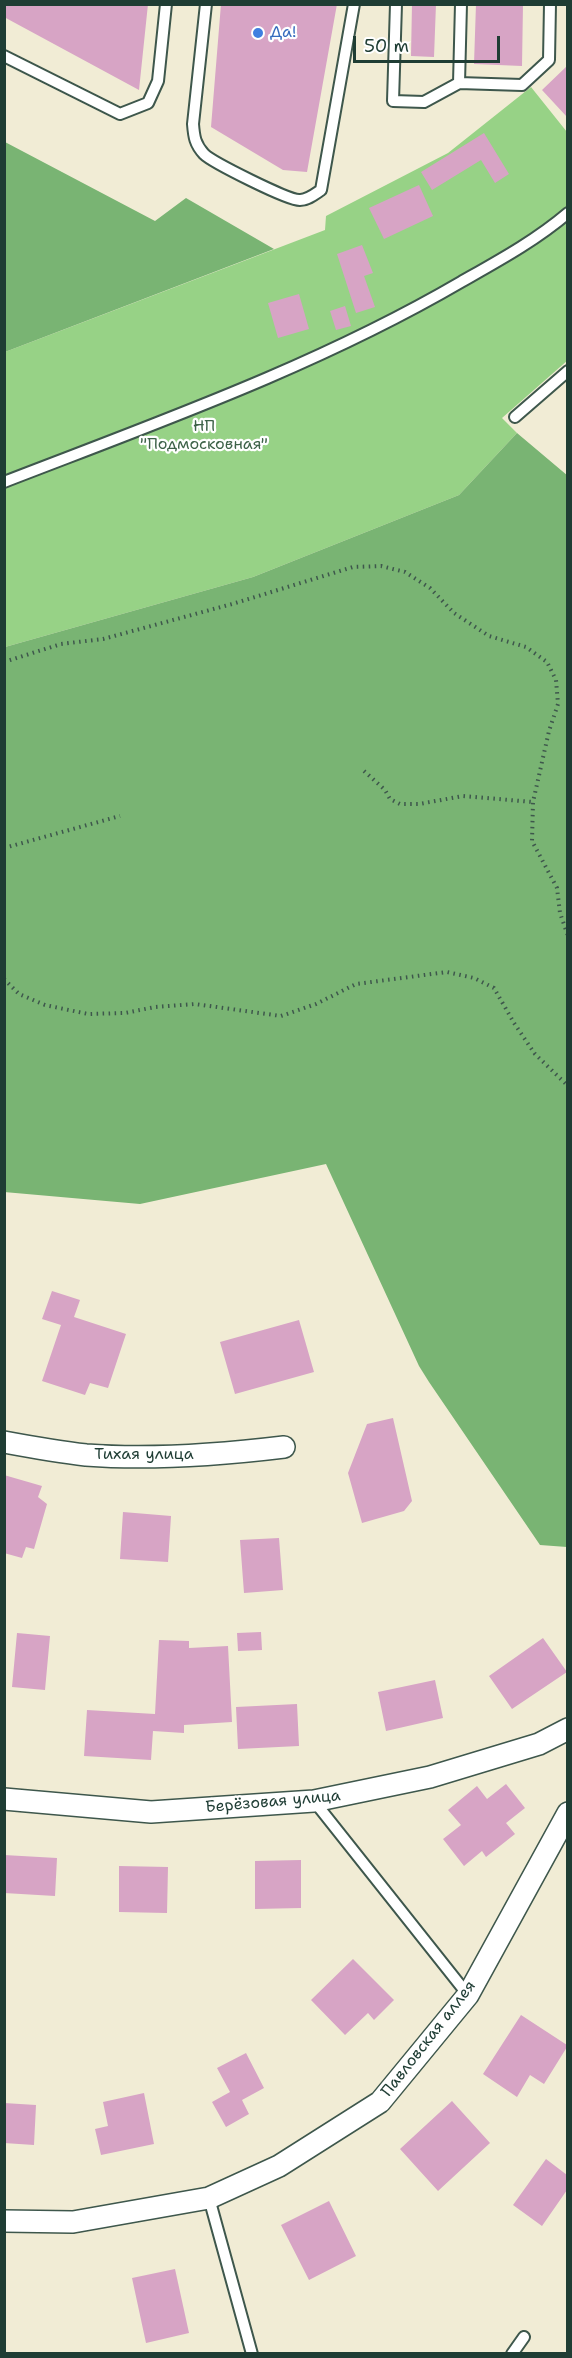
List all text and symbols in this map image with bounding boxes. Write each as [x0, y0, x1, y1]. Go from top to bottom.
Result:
place label: Да! [270, 23, 296, 43]
scale bar [356, 24, 503, 62]
marker: Да! [251, 26, 265, 40]
text: 50 m [364, 34, 409, 58]
park label: НП "Подмосковная" [140, 417, 268, 455]
street label: Тихая улица [94, 1445, 194, 1465]
street label: Берёзовая улица [204, 1787, 342, 1817]
street label: Павловская аллея [378, 1977, 480, 2101]

